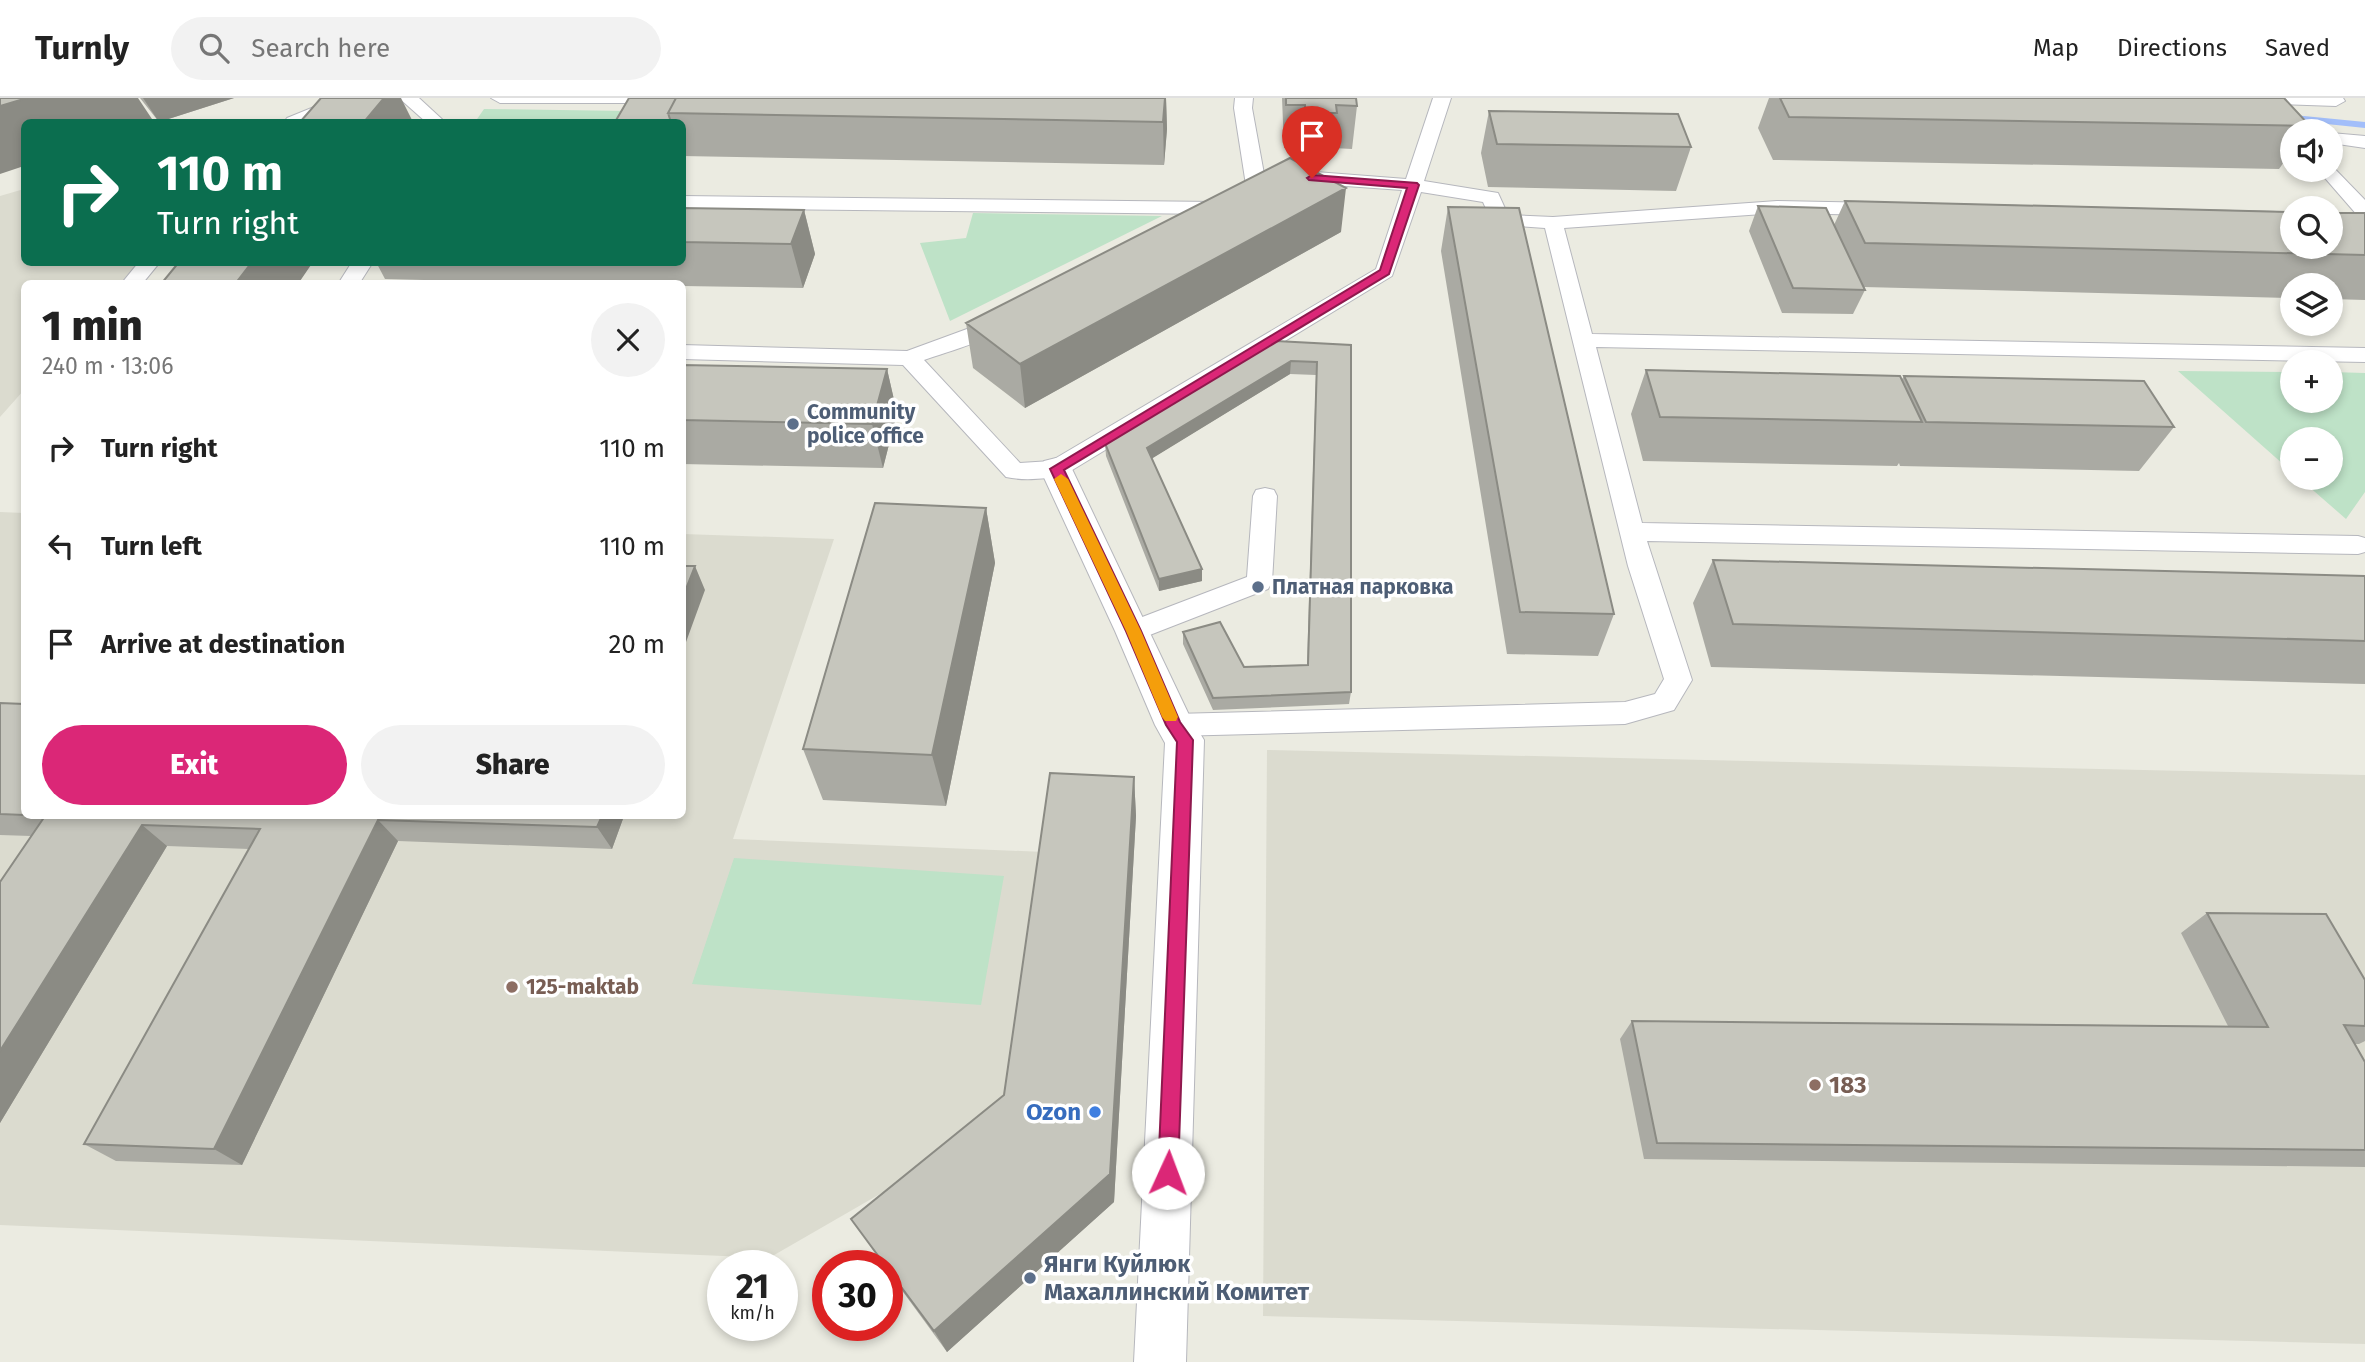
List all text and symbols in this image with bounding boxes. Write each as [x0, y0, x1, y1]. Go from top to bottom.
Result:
search box [171, 17, 661, 80]
text: Turnly [35, 28, 129, 68]
icon: search [195, 29, 233, 67]
text: Search here [251, 33, 390, 64]
text: Map [2033, 34, 2079, 62]
text: Directions [2117, 34, 2227, 62]
text: Saved [2265, 34, 2330, 62]
pin [1282, 106, 1342, 178]
icon: arrive [1293, 117, 1331, 155]
map controls [2280, 119, 2343, 490]
button: sound [2280, 119, 2343, 182]
text: 110 m [157, 144, 283, 203]
icon: right [42, 147, 133, 238]
button: search [2280, 196, 2343, 259]
text: Turn right [157, 204, 299, 242]
button: layers [2280, 273, 2343, 336]
text: 1 min [42, 301, 143, 351]
button: close [591, 303, 665, 377]
button: + [2280, 350, 2343, 413]
text: 240 m · 13:06 [42, 352, 173, 380]
place label: Community police office [807, 399, 924, 449]
marker: Community police office [785, 416, 801, 432]
button: − [2280, 427, 2343, 490]
icon: right [42, 429, 80, 467]
text: Turn right [101, 433, 218, 464]
text: 110 m [599, 433, 665, 464]
icon: left [42, 527, 80, 565]
text: Turn left [101, 531, 202, 562]
text: 110 m [599, 531, 665, 562]
place label: Платная парковка [1272, 574, 1454, 600]
marker: Платная парковка [1250, 579, 1266, 595]
icon: arrive [42, 625, 80, 663]
text: Arrive at destination [101, 629, 345, 660]
text: 20 m [608, 629, 665, 660]
button: Exit [42, 725, 347, 805]
button: Share [361, 725, 665, 805]
place label: 125-maktab [526, 974, 639, 1000]
marker: 125-maktab [504, 979, 520, 995]
place label: 183 [1829, 1071, 1867, 1099]
marker: 183 [1807, 1077, 1823, 1093]
place label: Ozon [1026, 1098, 1081, 1126]
marker: Ozon [1087, 1104, 1103, 1120]
position arrow [1131, 1136, 1205, 1210]
speed limit sign: 30 [812, 1250, 903, 1341]
place label: Янги Куйлюк Махаллинский Комитет [1044, 1250, 1310, 1306]
text: 21 [736, 1265, 769, 1307]
marker: Янги Куйлюк Махаллинский Комитет [1022, 1270, 1038, 1286]
text: km/h [730, 1302, 775, 1324]

